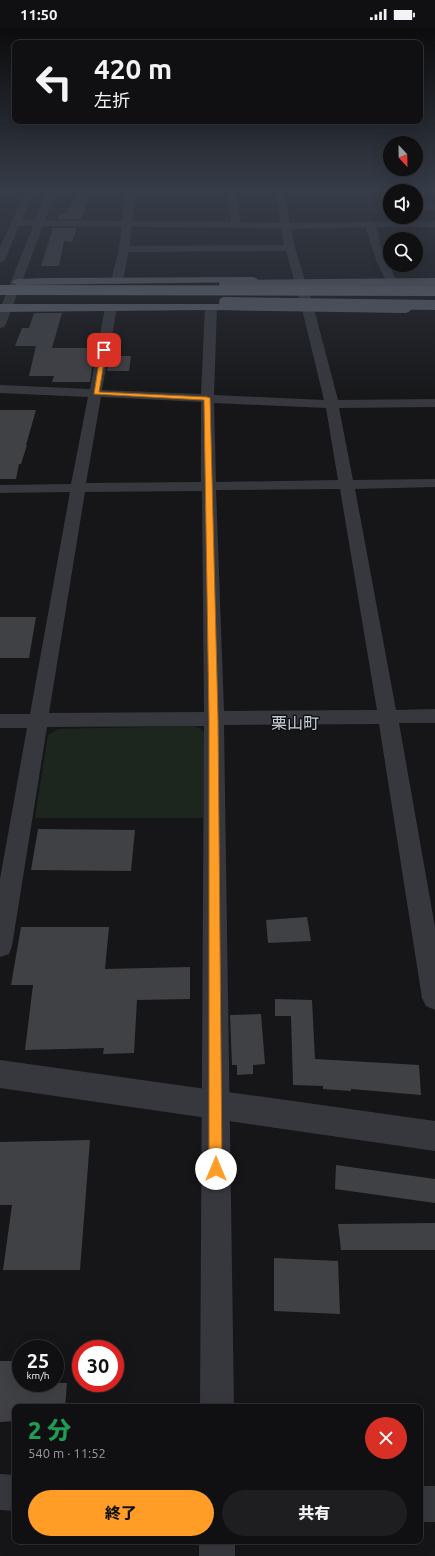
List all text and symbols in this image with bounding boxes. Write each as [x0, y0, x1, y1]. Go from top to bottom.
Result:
text: 11:50 [20, 6, 58, 23]
text: 420 m [94, 53, 172, 84]
icon: left [28, 56, 80, 108]
text: 左折 [94, 90, 130, 110]
north arrow [383, 136, 423, 176]
map controls [383, 136, 423, 272]
button: sound [383, 184, 423, 224]
button: search [383, 232, 423, 272]
pin [87, 333, 121, 367]
icon: arrive [93, 339, 115, 361]
district label: 栗山町 [271, 714, 319, 732]
position arrow [195, 1148, 237, 1190]
speed limit sign: 30 [72, 1340, 124, 1392]
text: 25 [27, 1349, 49, 1372]
text: km/h [26, 1370, 50, 1381]
text: 2 分 [28, 1417, 71, 1444]
button: close [365, 1417, 407, 1459]
text: 540 m · 11:52 [28, 1446, 106, 1460]
button: 終了 [28, 1490, 214, 1536]
button: 共有 [222, 1490, 407, 1536]

